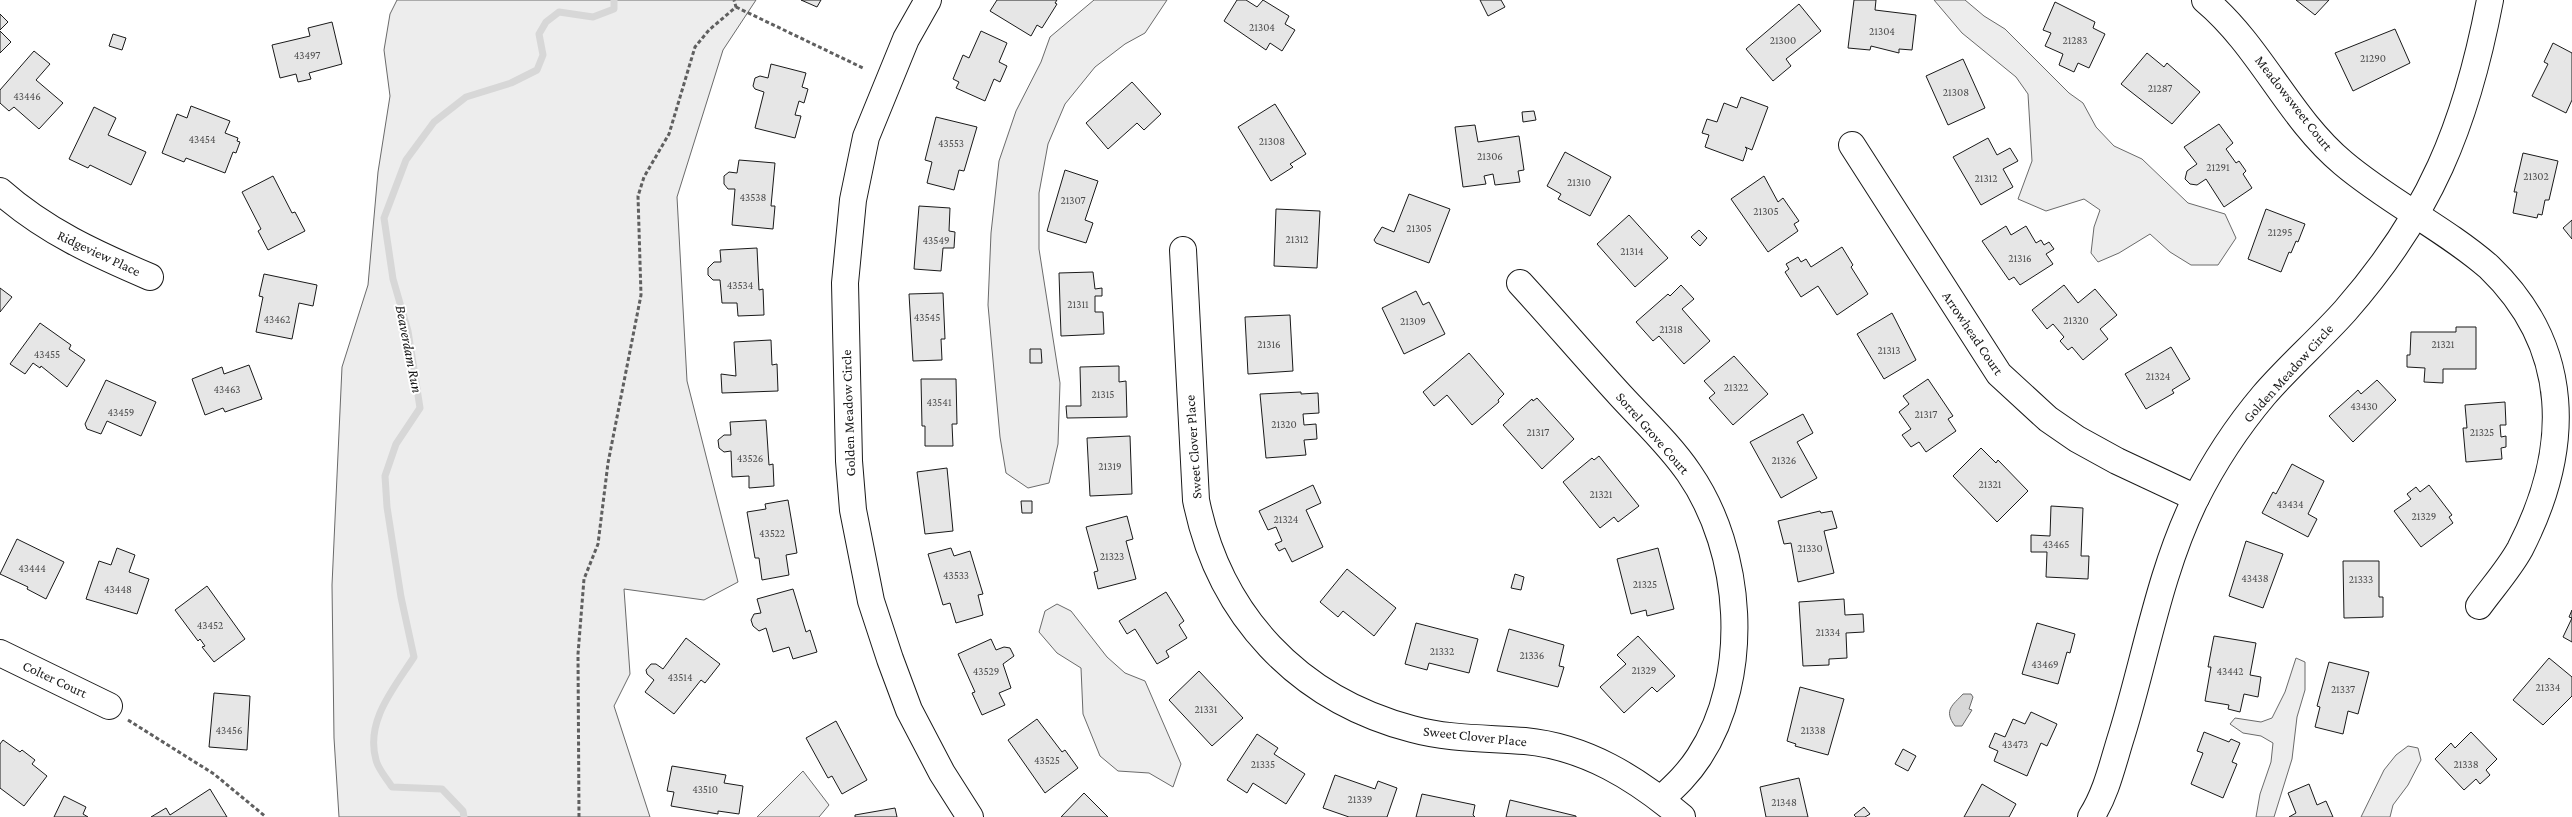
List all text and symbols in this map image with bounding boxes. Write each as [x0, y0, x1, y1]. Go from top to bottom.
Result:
house number: 21304 [1249, 21, 1275, 33]
house number: 21304 [1869, 25, 1895, 37]
house number: 21300 [1770, 34, 1796, 46]
house number: 21283 [2062, 34, 2088, 46]
house number: 43497 [294, 49, 320, 61]
street label: Meadowsweet Court [2252, 52, 2336, 154]
house number: 21290 [2360, 52, 2386, 64]
house number: 21287 [2148, 82, 2172, 94]
house number: 21308 [1943, 86, 1969, 98]
house number: 43446 [13, 90, 41, 102]
house number: 43454 [188, 133, 216, 145]
house number: 21308 [1259, 135, 1285, 147]
house number: 43553 [938, 137, 964, 149]
house number: 21306 [1477, 150, 1503, 162]
house number: 21291 [2206, 161, 2230, 173]
house number: 21302 [2523, 170, 2549, 182]
house number: 21312 [1974, 172, 1998, 184]
house number: 21310 [1567, 176, 1591, 188]
house number: 43538 [740, 191, 767, 203]
house number: 21307 [1060, 194, 1086, 206]
house number: 21305 [1753, 205, 1779, 217]
house number: 21305 [1406, 222, 1432, 234]
house number: 21295 [2268, 226, 2292, 238]
street label: Ridgeview Place [55, 227, 143, 279]
house number: 21312 [1285, 233, 1309, 245]
house number: 43549 [922, 234, 950, 246]
house number: 21314 [1620, 245, 1644, 257]
house number: 21316 [2008, 252, 2032, 264]
house number: 43534 [727, 279, 754, 291]
street label: Arrowhead Court [1939, 288, 2007, 378]
house number: 21311 [1067, 298, 1089, 310]
water label: Beaverdam Run [393, 304, 425, 395]
house number: 43545 [914, 311, 940, 323]
house number: 43462 [264, 313, 290, 325]
house number: 21320 [2063, 314, 2089, 326]
house number: 21309 [1400, 315, 1426, 327]
street label: Golden Meadow Circle [2240, 321, 2336, 425]
house number: 21318 [1659, 323, 1683, 335]
house number: 21316 [1257, 338, 1281, 350]
house number: 21321 [2432, 338, 2455, 350]
house number: 21313 [1878, 344, 1901, 356]
house number: 43455 [34, 348, 60, 360]
street label: Golden Meadow Circle [838, 349, 858, 477]
house number: 21324 [2146, 370, 2171, 382]
house number: 21322 [1724, 381, 1748, 393]
house number: 43463 [214, 383, 240, 395]
house number: 21315 [1092, 388, 1114, 400]
street label: Sorrel Grove Court [1613, 389, 1693, 478]
street label: Sweet Clover Place [1181, 394, 1205, 500]
house number: 43541 [926, 396, 952, 408]
house number: 43430 [2350, 400, 2378, 412]
house number: 43459 [108, 406, 134, 418]
house number: 21317 [1915, 408, 1937, 420]
house number: 21320 [1271, 418, 1297, 430]
house number: 21317 [1527, 426, 1549, 438]
house number: 21325 [2470, 426, 2494, 438]
house number: 43526 [737, 452, 763, 464]
house number: 21326 [1772, 454, 1796, 466]
house number: 21319 [1098, 460, 1122, 472]
house number: 21321 [1979, 478, 2002, 490]
house number: 21321 [1590, 488, 1613, 500]
house number: 43434 [2276, 498, 2304, 510]
house number: 21329 [2412, 510, 2436, 522]
house number: 21324 [1274, 513, 1299, 525]
house number: 43522 [759, 527, 785, 539]
house number: 43465 [2043, 538, 2069, 550]
house number: 21330 [1797, 542, 1823, 554]
house number: 21323 [1100, 550, 1124, 562]
house number: 43444 [18, 562, 46, 574]
house number: 43533 [943, 569, 969, 581]
house number: 43438 [2241, 572, 2269, 584]
house number: 21333 [2349, 573, 2373, 585]
house number: 21325 [1633, 578, 1657, 590]
house number: 43448 [104, 583, 132, 595]
house number: 43452 [197, 619, 223, 631]
house number: 21334 [1816, 626, 1841, 638]
house number: 21332 [1430, 645, 1454, 657]
house number: 21336 [1520, 649, 1544, 661]
street label: Colter Court [20, 657, 90, 701]
house number: 43469 [2031, 658, 2059, 670]
house number: 21329 [1632, 664, 1656, 676]
house number: 43529 [973, 665, 999, 677]
house number: 43442 [2216, 665, 2244, 677]
house number: 43514 [667, 671, 693, 683]
house number: 21334 [2536, 681, 2561, 693]
house number: 21337 [2331, 683, 2355, 695]
house number: 21331 [1195, 703, 1218, 715]
street label: Sweet Clover Place [1422, 723, 1528, 749]
house number: 43456 [215, 724, 243, 736]
house number: 21338 [1800, 724, 1826, 736]
house number: 43473 [2002, 738, 2028, 750]
house number: 43525 [1034, 754, 1060, 766]
house number: 21335 [1251, 758, 1275, 770]
house number: 21338 [2453, 758, 2479, 770]
house number: 43510 [692, 783, 718, 795]
house number: 21339 [1348, 793, 1372, 805]
house number: 21348 [1771, 796, 1797, 808]

